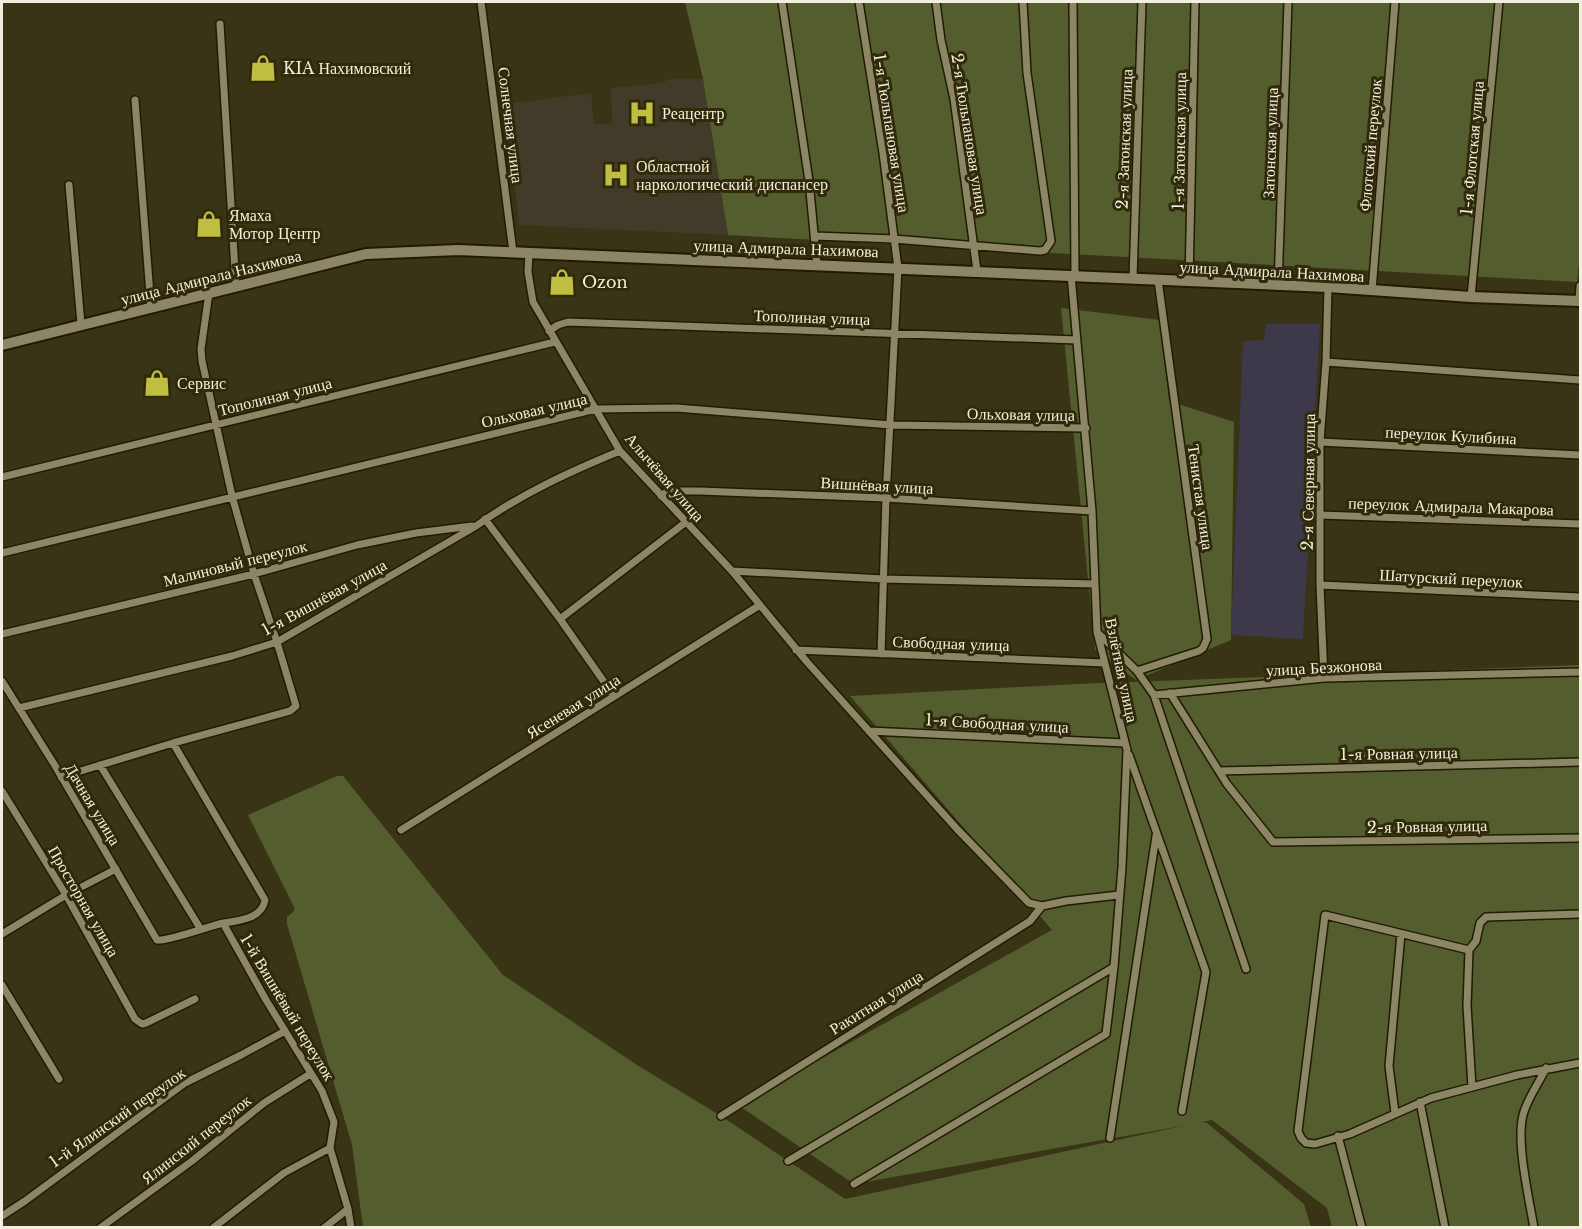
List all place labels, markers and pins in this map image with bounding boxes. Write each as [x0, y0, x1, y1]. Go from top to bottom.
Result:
shop icon: KIA Нахимовский [248, 53, 278, 83]
place label: KIA Нахимовский [283, 58, 412, 78]
hospital icon: Реацентр [627, 98, 657, 128]
place label: Реацентр [662, 103, 725, 123]
place label: Областной наркологический диспансер [636, 156, 828, 194]
hospital icon: Областной наркологический диспансер [601, 160, 631, 190]
place label: Ямаха Мотор Центр [229, 205, 320, 243]
shop icon: Ямаха Мотор Центр [194, 209, 224, 239]
shop icon: Ozon [547, 267, 577, 297]
place label: Ozon [582, 272, 627, 292]
shop icon: Сервис [142, 368, 172, 398]
place label: Сервис [177, 373, 226, 393]

